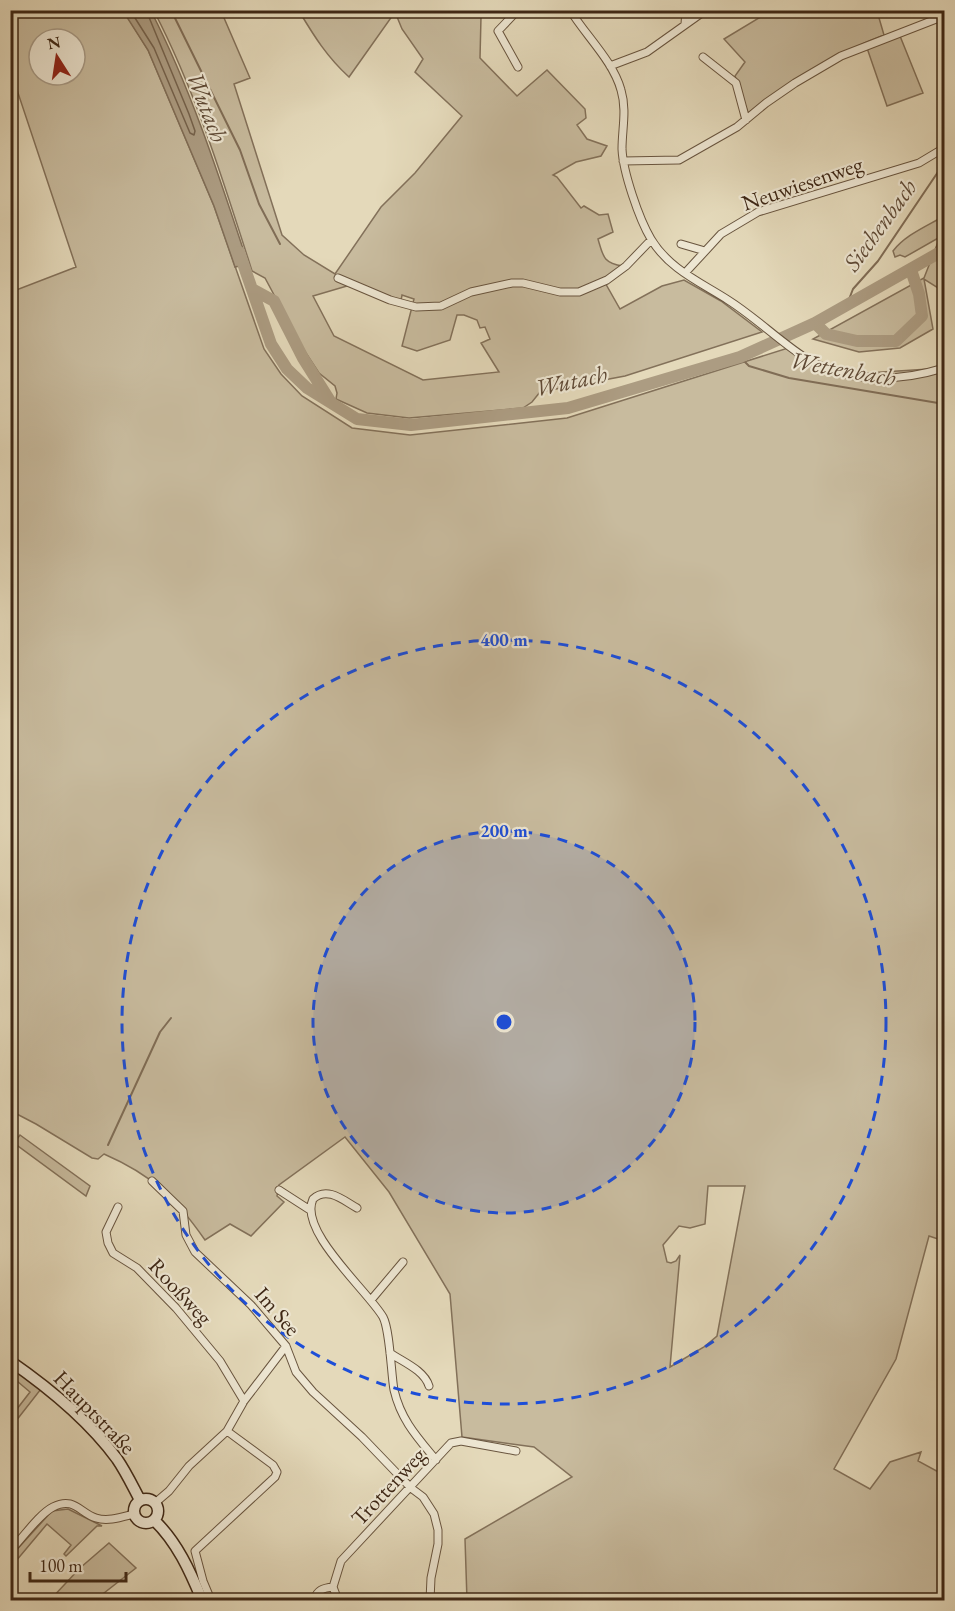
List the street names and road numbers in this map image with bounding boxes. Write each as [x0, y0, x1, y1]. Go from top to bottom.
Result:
street label: Neuwiesenweg [738, 149, 867, 218]
street label: Rooßweg [142, 1252, 219, 1331]
street label: Im See [248, 1281, 307, 1342]
street label: Hauptstraße [47, 1364, 142, 1461]
street label: Trottenweg [345, 1441, 432, 1532]

